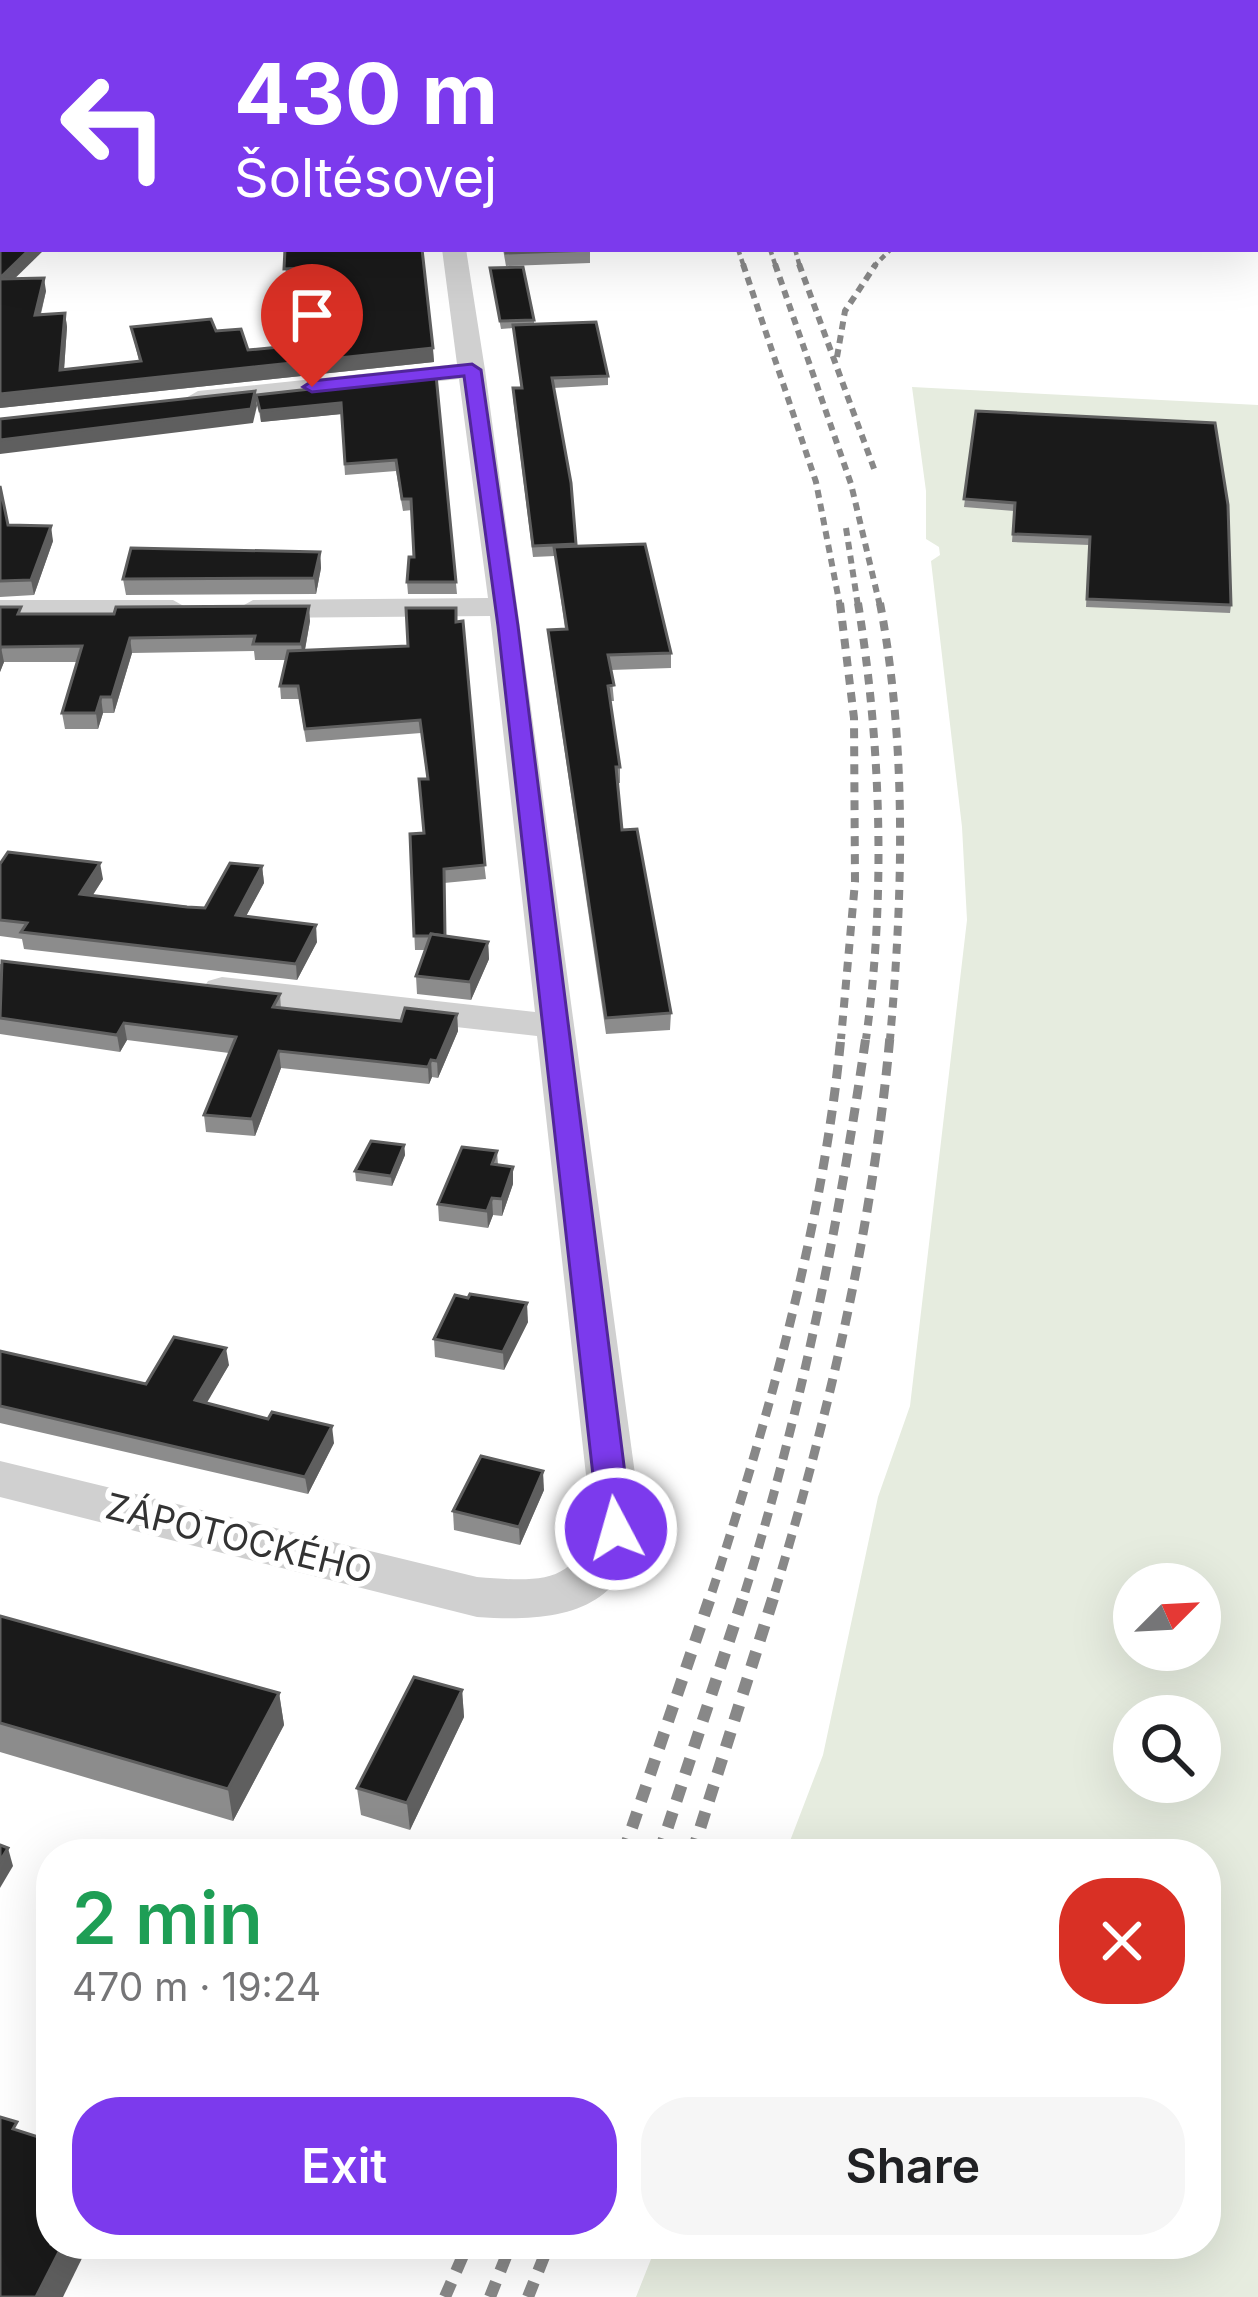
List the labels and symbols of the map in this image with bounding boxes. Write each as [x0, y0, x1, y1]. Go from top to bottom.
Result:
pin [261, 264, 363, 387]
position arrow [553, 1466, 679, 1592]
street label: ZÁPOTOCKÉHO [101, 1484, 377, 1592]
north arrow [1113, 1563, 1221, 1671]

